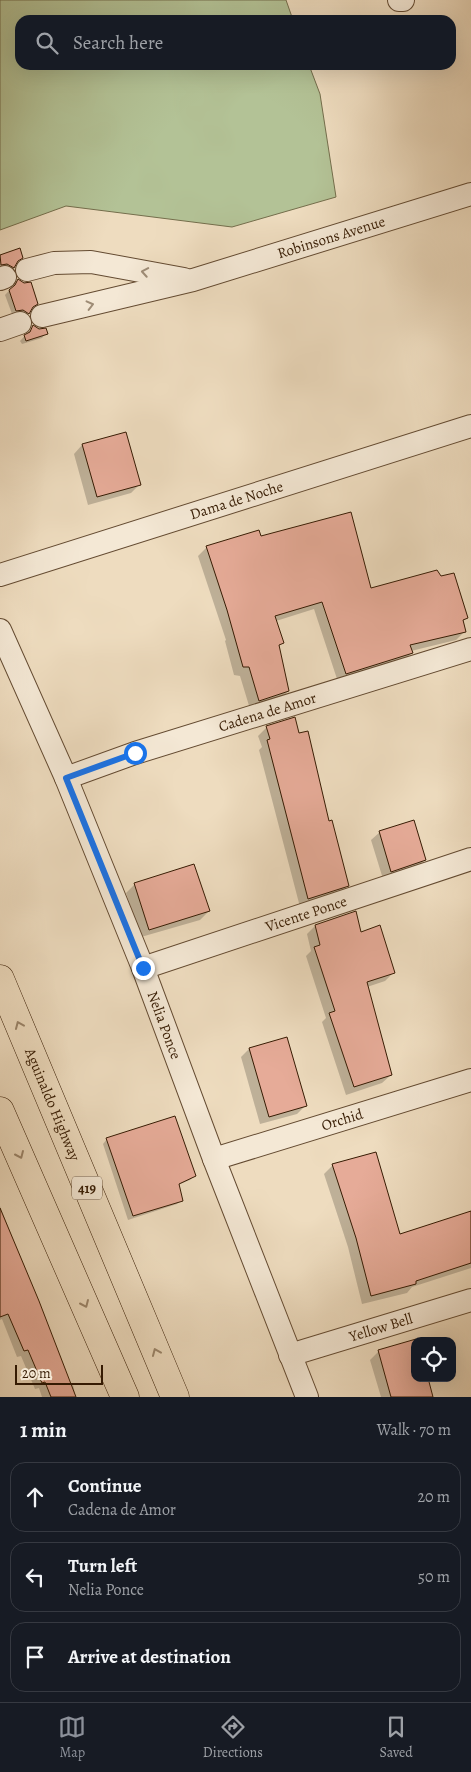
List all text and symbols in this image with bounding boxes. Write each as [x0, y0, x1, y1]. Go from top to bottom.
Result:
search box [15, 15, 456, 70]
icon: search [33, 29, 61, 57]
text: Search here [73, 30, 163, 56]
street label: Robinsons Avenue [275, 211, 388, 263]
one-way arrow [140, 267, 149, 277]
one-way arrow [85, 300, 94, 311]
street label: Dama de Noche [187, 476, 286, 524]
street label: Cadena de Amor [216, 687, 319, 737]
route start [124, 742, 147, 765]
street label: Vicente Ponce [262, 891, 350, 937]
route end [132, 957, 155, 980]
street label: Nelia Ponce [142, 988, 186, 1062]
one-way arrow [15, 1021, 25, 1030]
street label: Aguinaldo Highway [20, 1044, 85, 1164]
street label: Orchid [319, 1104, 366, 1135]
one-way arrow [13, 1150, 24, 1159]
road number: 419 [72, 1176, 102, 1200]
one-way arrow [78, 1299, 89, 1308]
street label: Yellow Bell [346, 1308, 415, 1347]
map controls [411, 1337, 456, 1382]
button: locate [411, 1337, 456, 1382]
one-way arrow [152, 1348, 162, 1357]
scale bar [15, 1362, 102, 1385]
text: 20 m [22, 1364, 51, 1383]
text: 1 min [20, 1416, 67, 1444]
text: Walk · 70 m [377, 1419, 451, 1441]
text: Continue [68, 1473, 142, 1499]
icon: ahead [21, 1483, 49, 1511]
text: 20 m [417, 1486, 450, 1508]
text: Cadena de Amor [68, 1499, 176, 1521]
text: Turn left [68, 1553, 137, 1579]
icon: left [21, 1563, 49, 1591]
text: 50 m [418, 1566, 450, 1588]
text: Nelia Ponce [68, 1579, 144, 1601]
icon: arrive [21, 1643, 49, 1671]
text: Arrive at destination [68, 1644, 231, 1670]
tab: Map [58, 1713, 86, 1762]
tab: Directions [203, 1713, 263, 1762]
tab: Saved [380, 1713, 413, 1762]

